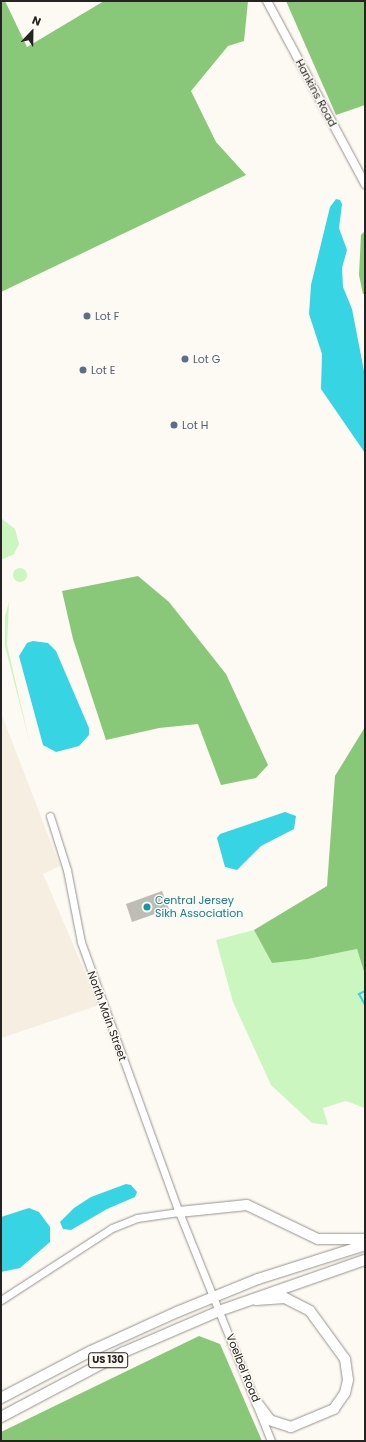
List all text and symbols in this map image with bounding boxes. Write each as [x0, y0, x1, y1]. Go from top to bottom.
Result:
north arrow [12, 12, 52, 52]
text: N [30, 12, 43, 30]
street label: Hankins Road [293, 57, 339, 129]
place label: Lot F [95, 309, 119, 323]
marker: Lot F [82, 311, 92, 321]
place label: Lot G [193, 352, 220, 366]
marker: Lot G [180, 354, 190, 364]
place label: Lot E [91, 363, 115, 377]
marker: Lot E [78, 365, 88, 375]
place label: Lot H [182, 418, 208, 432]
marker: Lot H [169, 420, 179, 430]
place label: Central Jersey Sikh Association [155, 894, 243, 920]
marker: Central Jersey Sikh Association [142, 902, 152, 912]
street label: North Main Street [85, 969, 129, 1063]
street label: Voelbel Road [223, 1332, 263, 1404]
road number: US 130 [88, 1352, 128, 1368]

